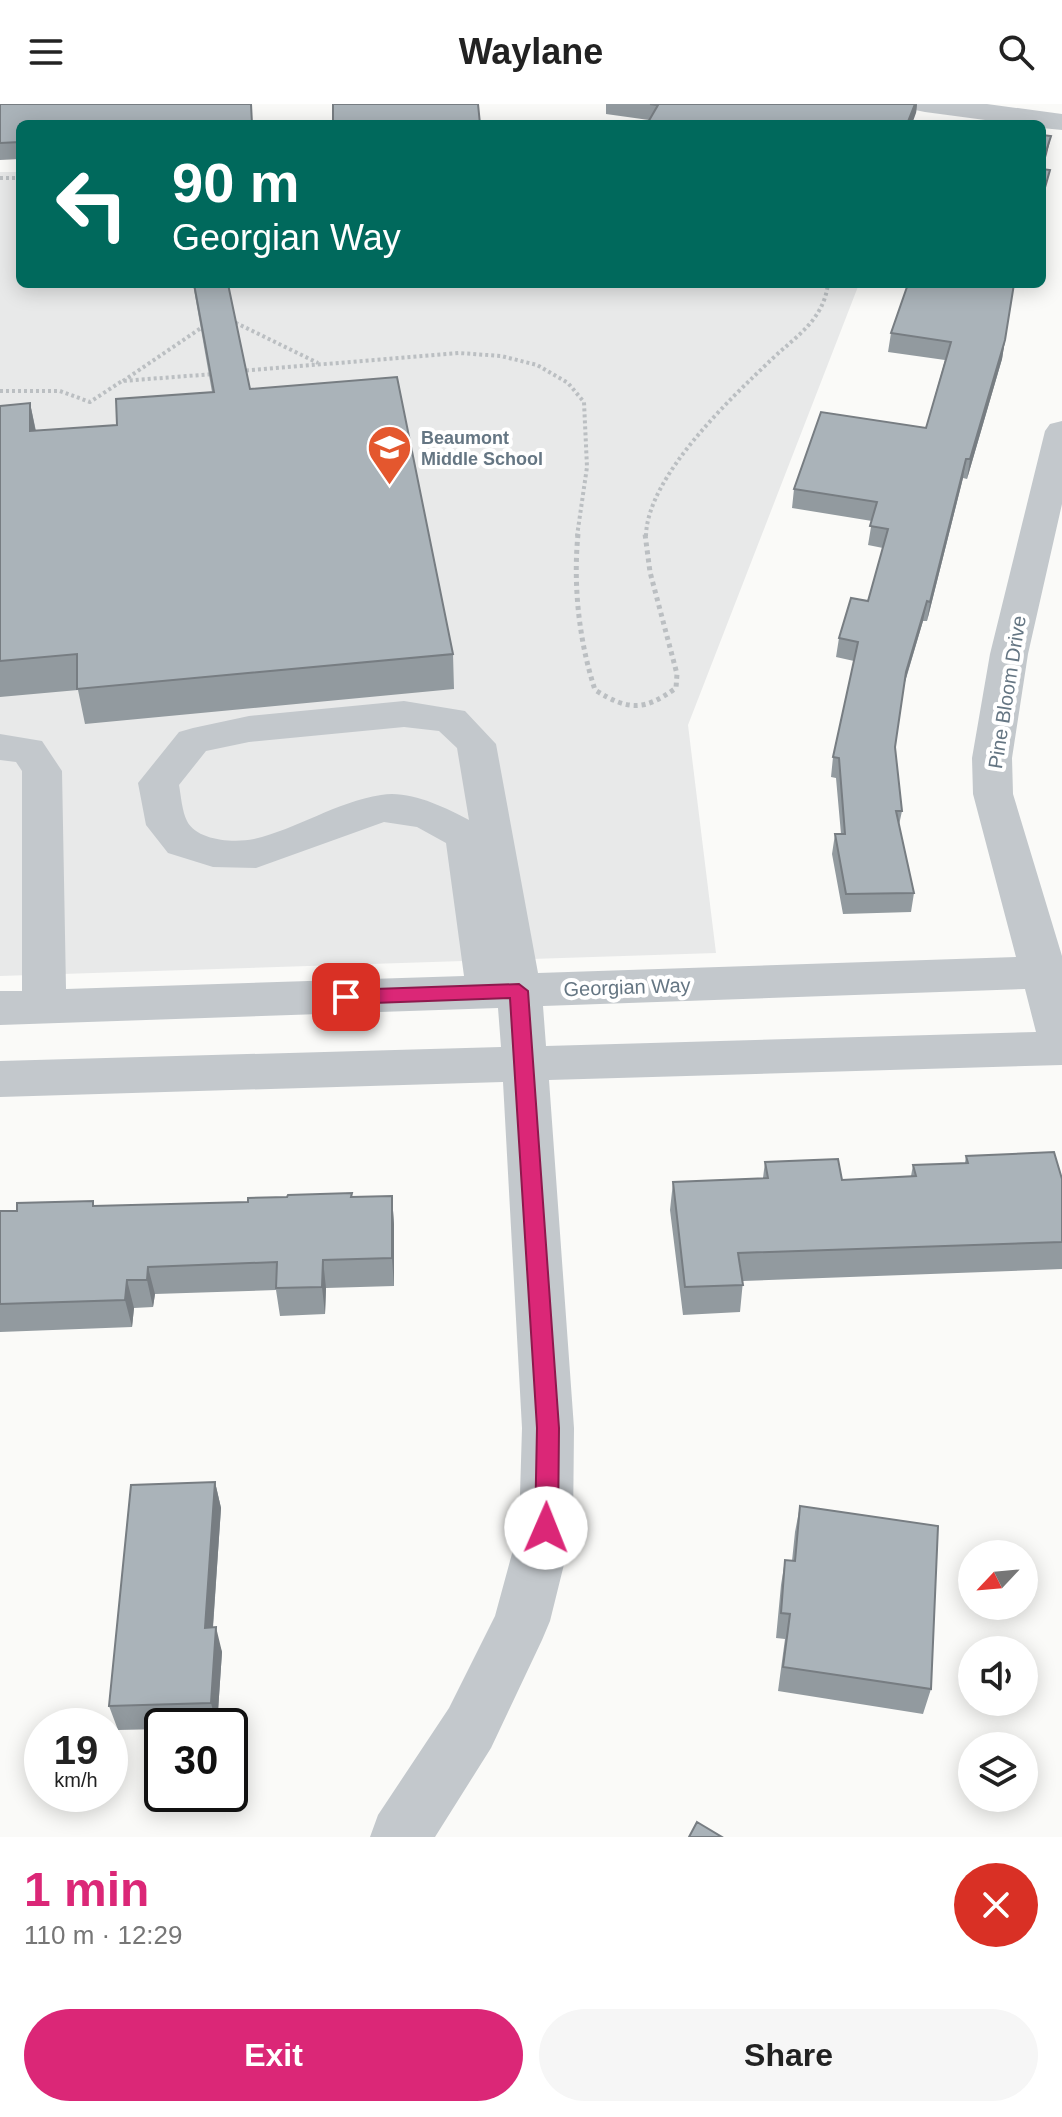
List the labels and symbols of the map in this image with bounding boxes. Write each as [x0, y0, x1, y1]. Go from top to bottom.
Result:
school or university icon: Beaumont Middle School [366, 424, 414, 487]
place label: Beaumont Middle School [421, 428, 543, 469]
street label: Pine Bloom Drive [984, 614, 1030, 770]
pin [312, 963, 380, 1031]
street label: Georgian Way [563, 974, 691, 1000]
position arrow [504, 1486, 588, 1570]
north arrow [958, 1540, 1038, 1620]
speed limit sign: 30 [144, 1708, 248, 1812]

